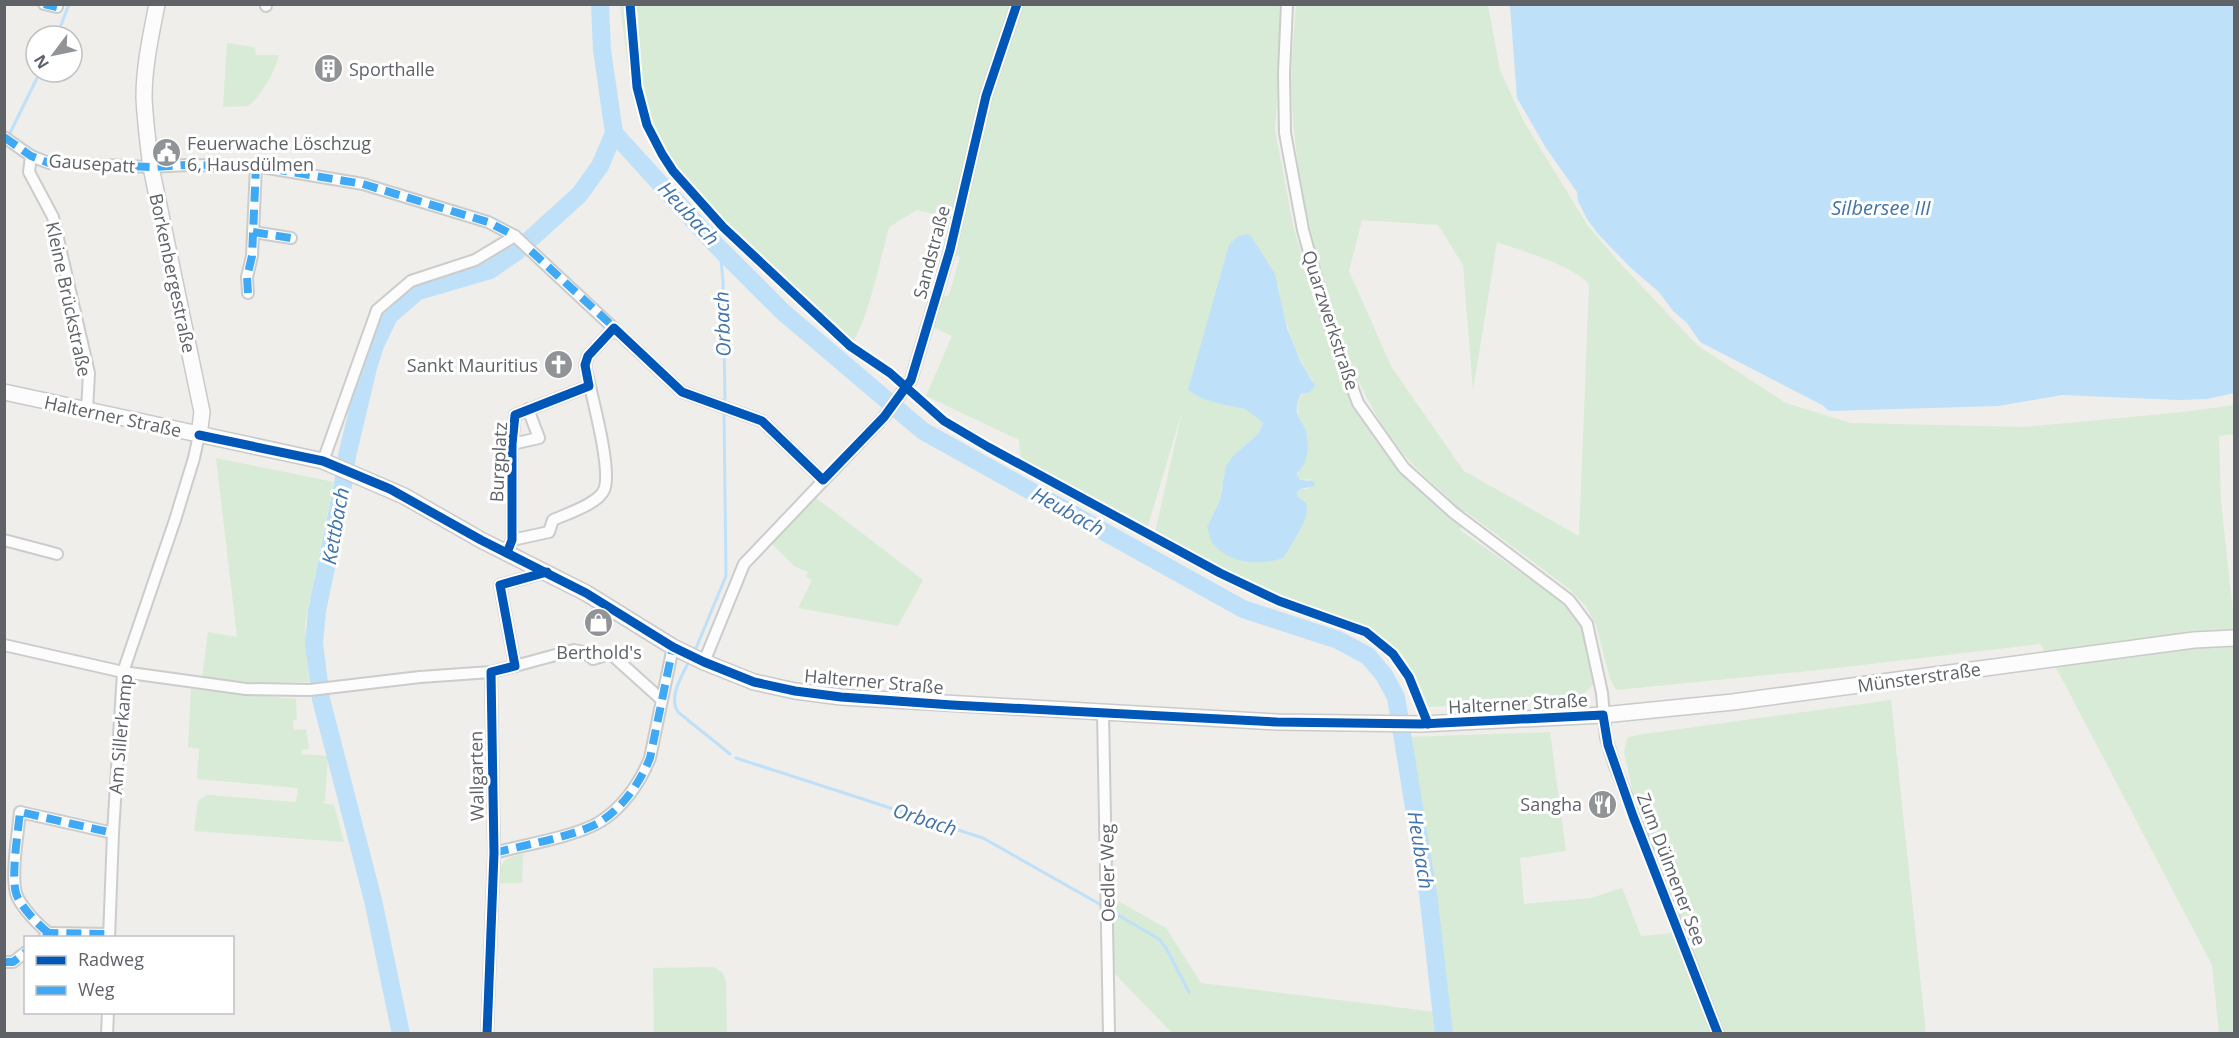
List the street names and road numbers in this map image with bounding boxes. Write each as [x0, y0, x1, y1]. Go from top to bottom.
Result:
street label: Gausepatt [48, 148, 136, 178]
street label: Borkenbergestraße [144, 191, 202, 355]
street label: Sandstraße [907, 203, 955, 301]
street label: Kleine Brückstraße [41, 219, 97, 379]
street label: Quarzwerkstraße [1297, 247, 1365, 393]
street label: Halterner Straße [42, 390, 184, 442]
street label: Burgplatz [484, 421, 512, 503]
street label: Münsterstraße [1856, 656, 1982, 698]
street label: Halterner Straße [803, 663, 945, 699]
street label: Am Sillerkamp [103, 673, 137, 795]
street label: Halterner Straße [1448, 687, 1588, 719]
street label: Wallgarten [463, 731, 489, 821]
street label: Zum Dülmener See [1632, 789, 1712, 949]
street label: Oedler Weg [1094, 823, 1120, 922]

